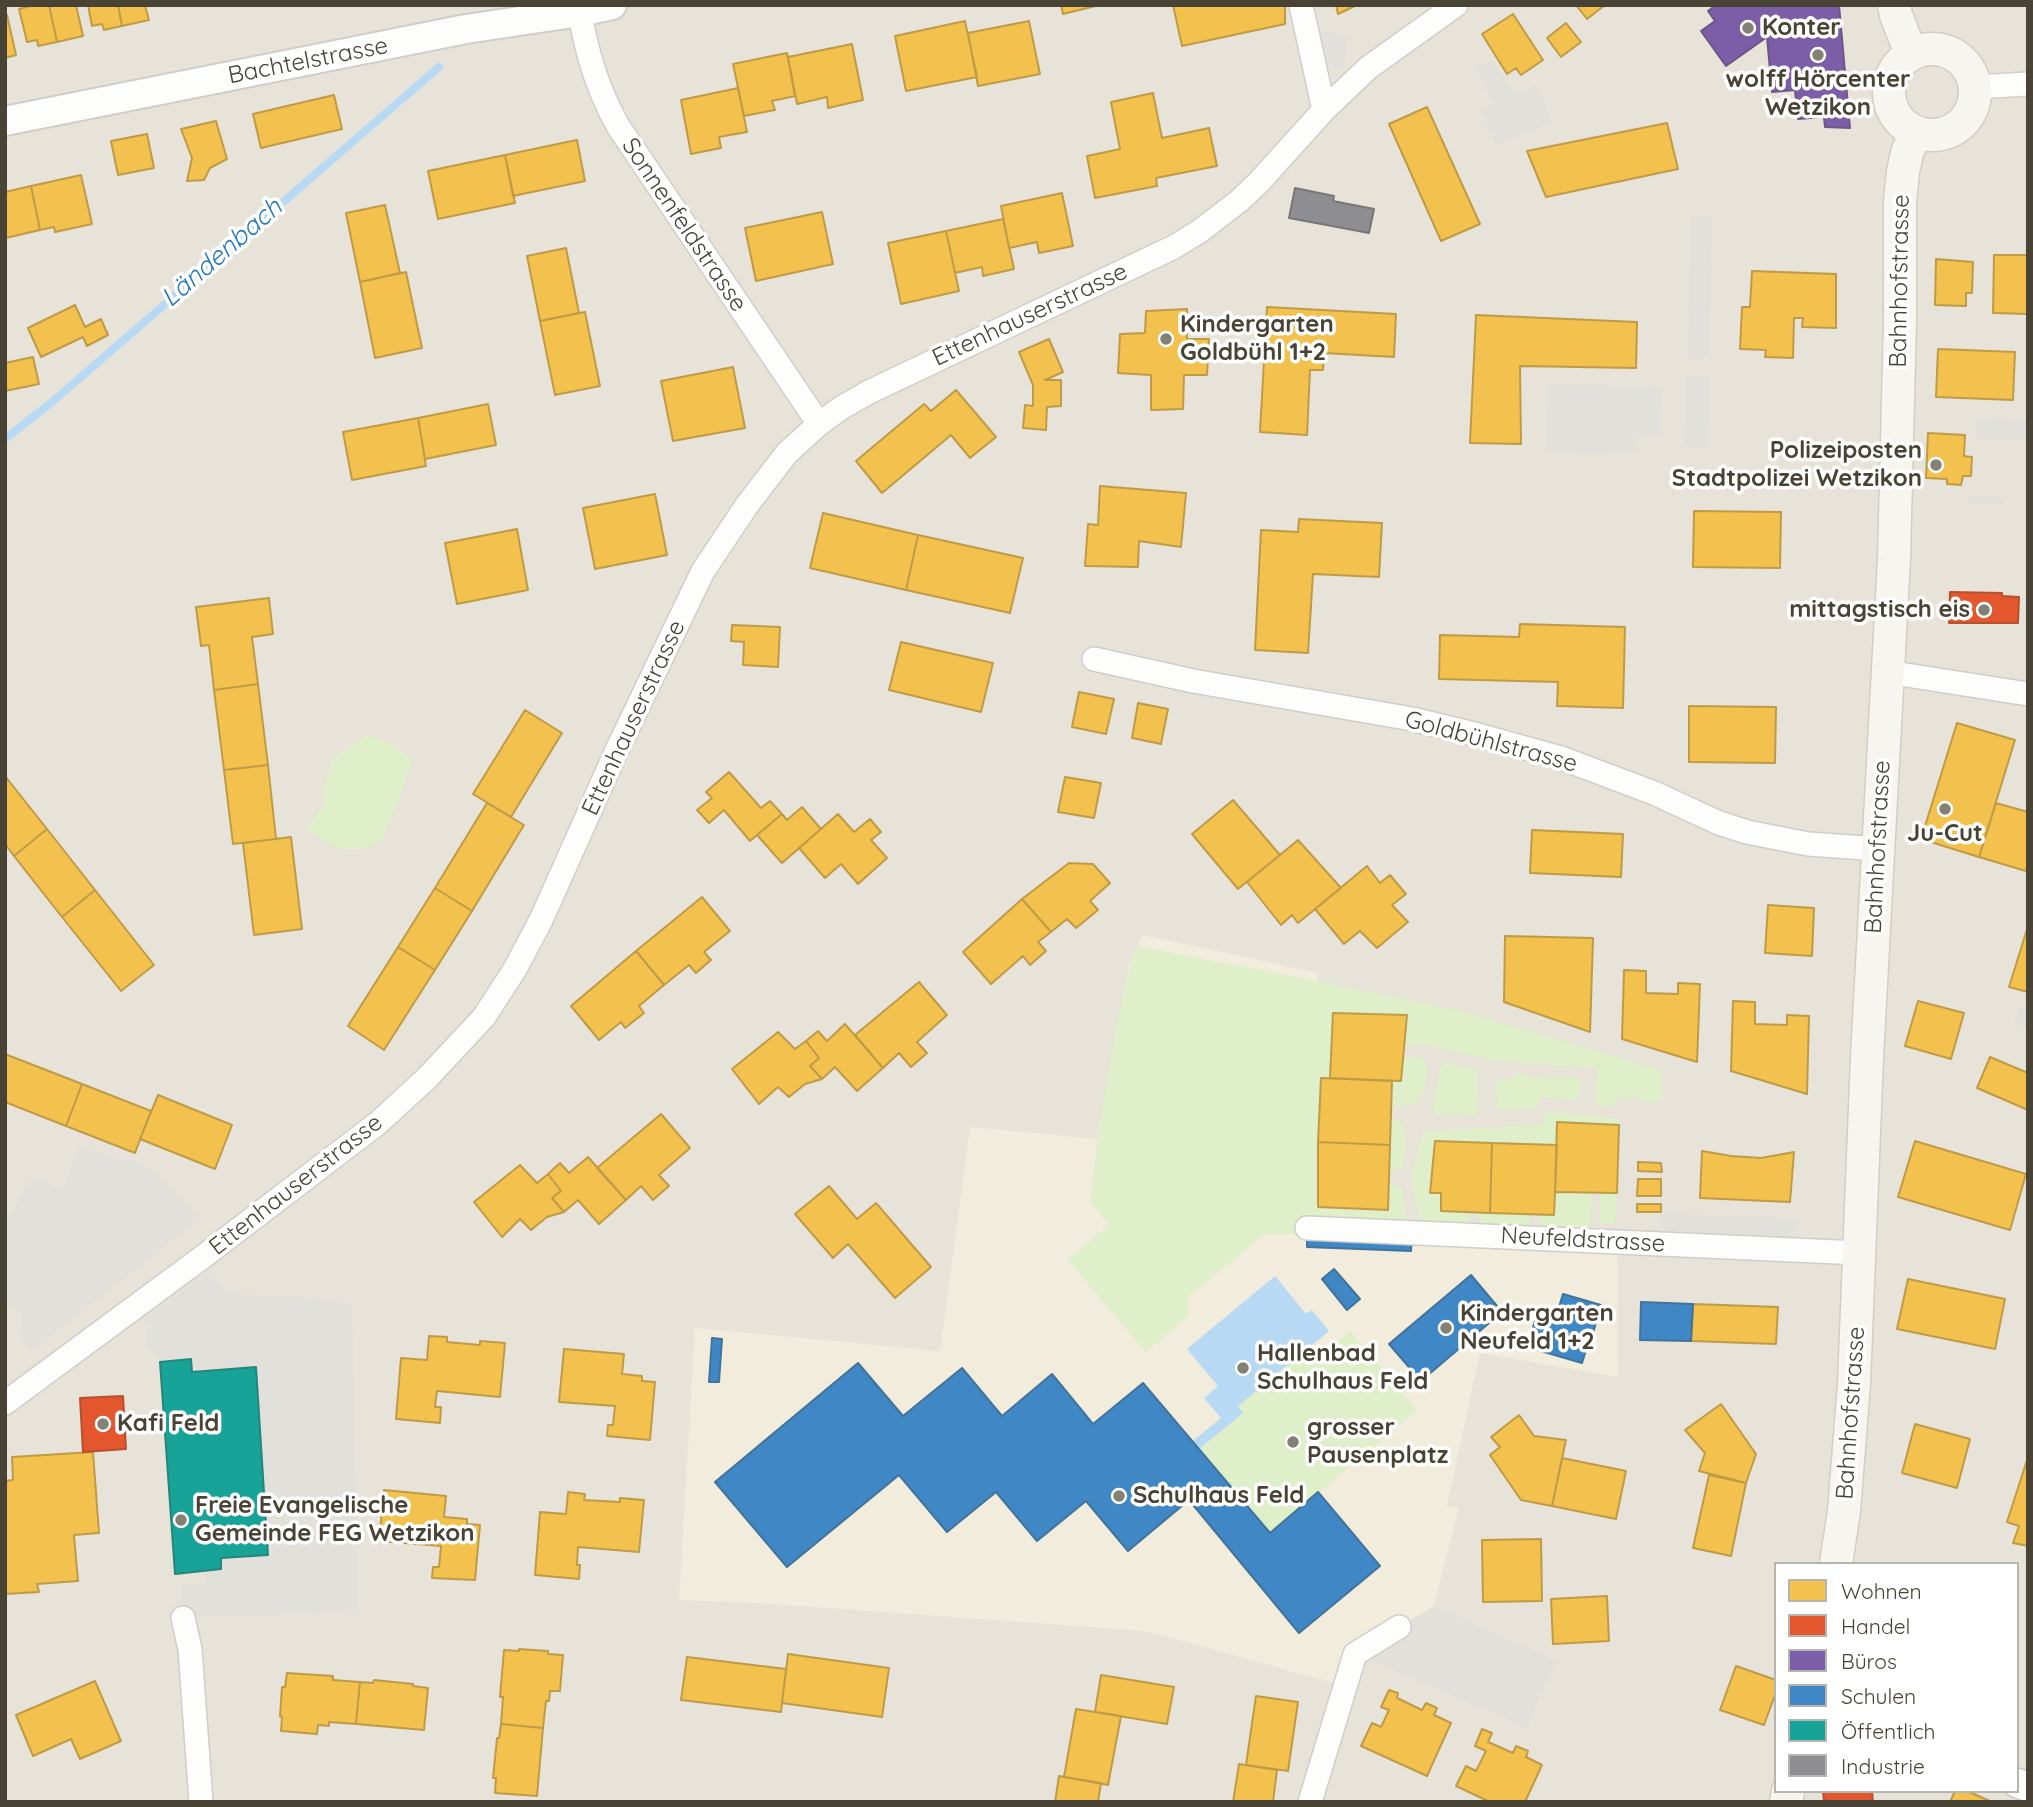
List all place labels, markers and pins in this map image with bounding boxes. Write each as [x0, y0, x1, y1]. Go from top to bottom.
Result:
place label: Konter [1762, 14, 1841, 42]
marker: Konter [1740, 20, 1756, 36]
marker: wolff Hörcenter Wetzikon [1810, 47, 1826, 63]
place label: wolff Hörcenter Wetzikon [1726, 66, 1910, 122]
place label: Kindergarten Goldbühl 1+2 [1180, 311, 1334, 367]
marker: Kindergarten Goldbühl 1+2 [1158, 331, 1174, 347]
place label: Polizeiposten Stadtpolizei Wetzikon [1672, 437, 1922, 493]
marker: Polizeiposten Stadtpolizei Wetzikon [1928, 457, 1944, 473]
place label: mittagstisch eis [1789, 596, 1970, 624]
marker: mittagstisch eis [1976, 602, 1992, 618]
marker: Ju-Cut [1937, 801, 1953, 817]
place label: Ju-Cut [1907, 820, 1983, 848]
place label: Kindergarten Neufeld 1+2 [1460, 1300, 1614, 1356]
marker: Kindergarten Neufeld 1+2 [1438, 1320, 1454, 1336]
place label: Hallenbad Schulhaus Feld [1257, 1340, 1428, 1396]
marker: Hallenbad Schulhaus Feld [1235, 1360, 1251, 1376]
place label: Kafi Feld [117, 1410, 219, 1438]
place label: grosser Pausenplatz [1307, 1414, 1448, 1470]
marker: Kafi Feld [95, 1416, 111, 1432]
marker: grosser Pausenplatz [1285, 1434, 1301, 1450]
place label: Schulhaus Feld [1133, 1482, 1304, 1510]
marker: Schulhaus Feld [1111, 1488, 1127, 1504]
place label: Freie Evangelische Gemeinde FEG Wetzikon [195, 1492, 475, 1548]
marker: Freie Evangelische Gemeinde FEG Wetzikon [173, 1512, 189, 1528]

